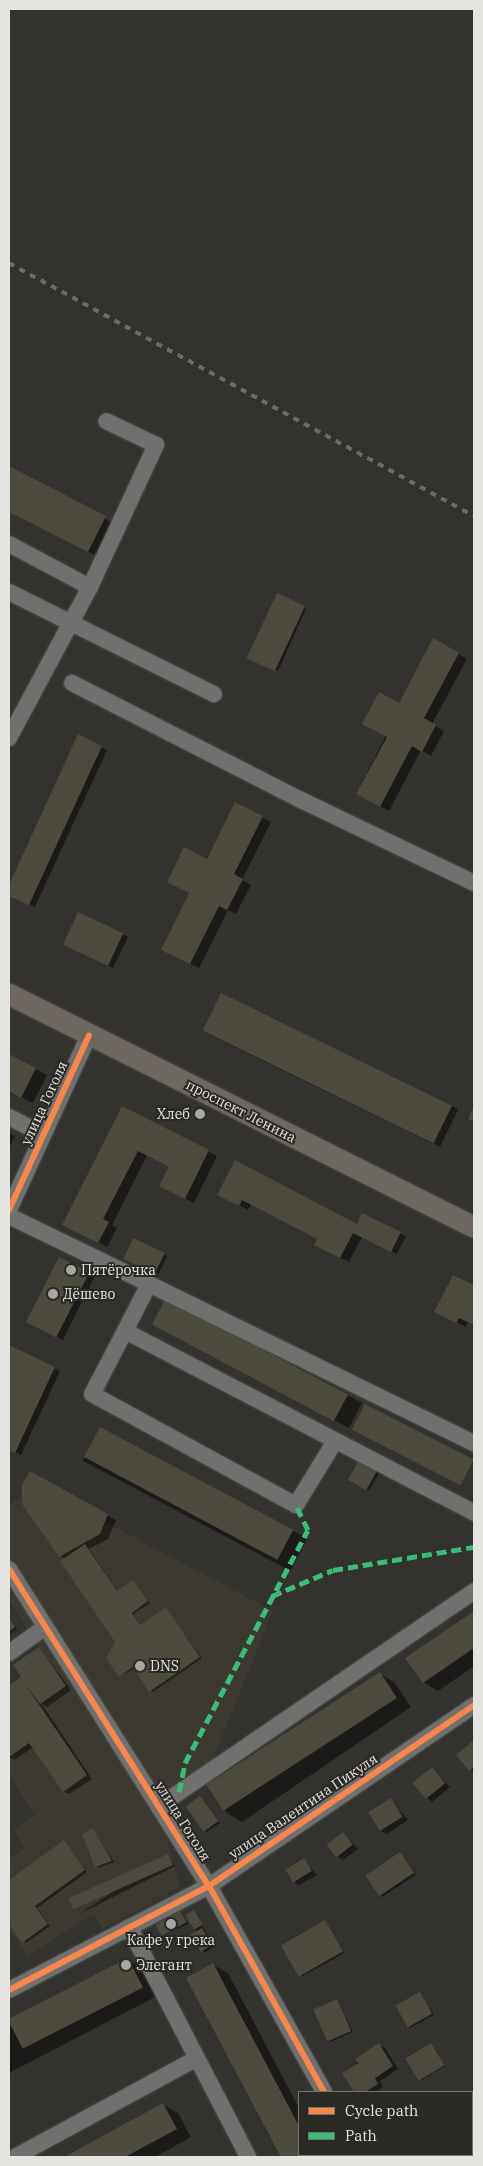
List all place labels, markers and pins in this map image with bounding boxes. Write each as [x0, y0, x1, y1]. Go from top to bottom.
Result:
place label: Хлеб [157, 1106, 190, 1122]
marker: Хлеб [194, 1108, 206, 1120]
place label: Пятёрочка [81, 1262, 156, 1278]
marker: Пятёрочка [65, 1264, 77, 1276]
place label: Дёшево [63, 1286, 115, 1302]
marker: Дёшево [47, 1288, 59, 1300]
place label: DNS [150, 1658, 179, 1674]
marker: DNS [134, 1660, 146, 1672]
marker: Кафе у грека [165, 1918, 177, 1930]
place label: Кафе у грека [127, 1932, 215, 1948]
place label: Элегант [136, 1957, 192, 1973]
marker: Элегант [120, 1959, 132, 1971]

